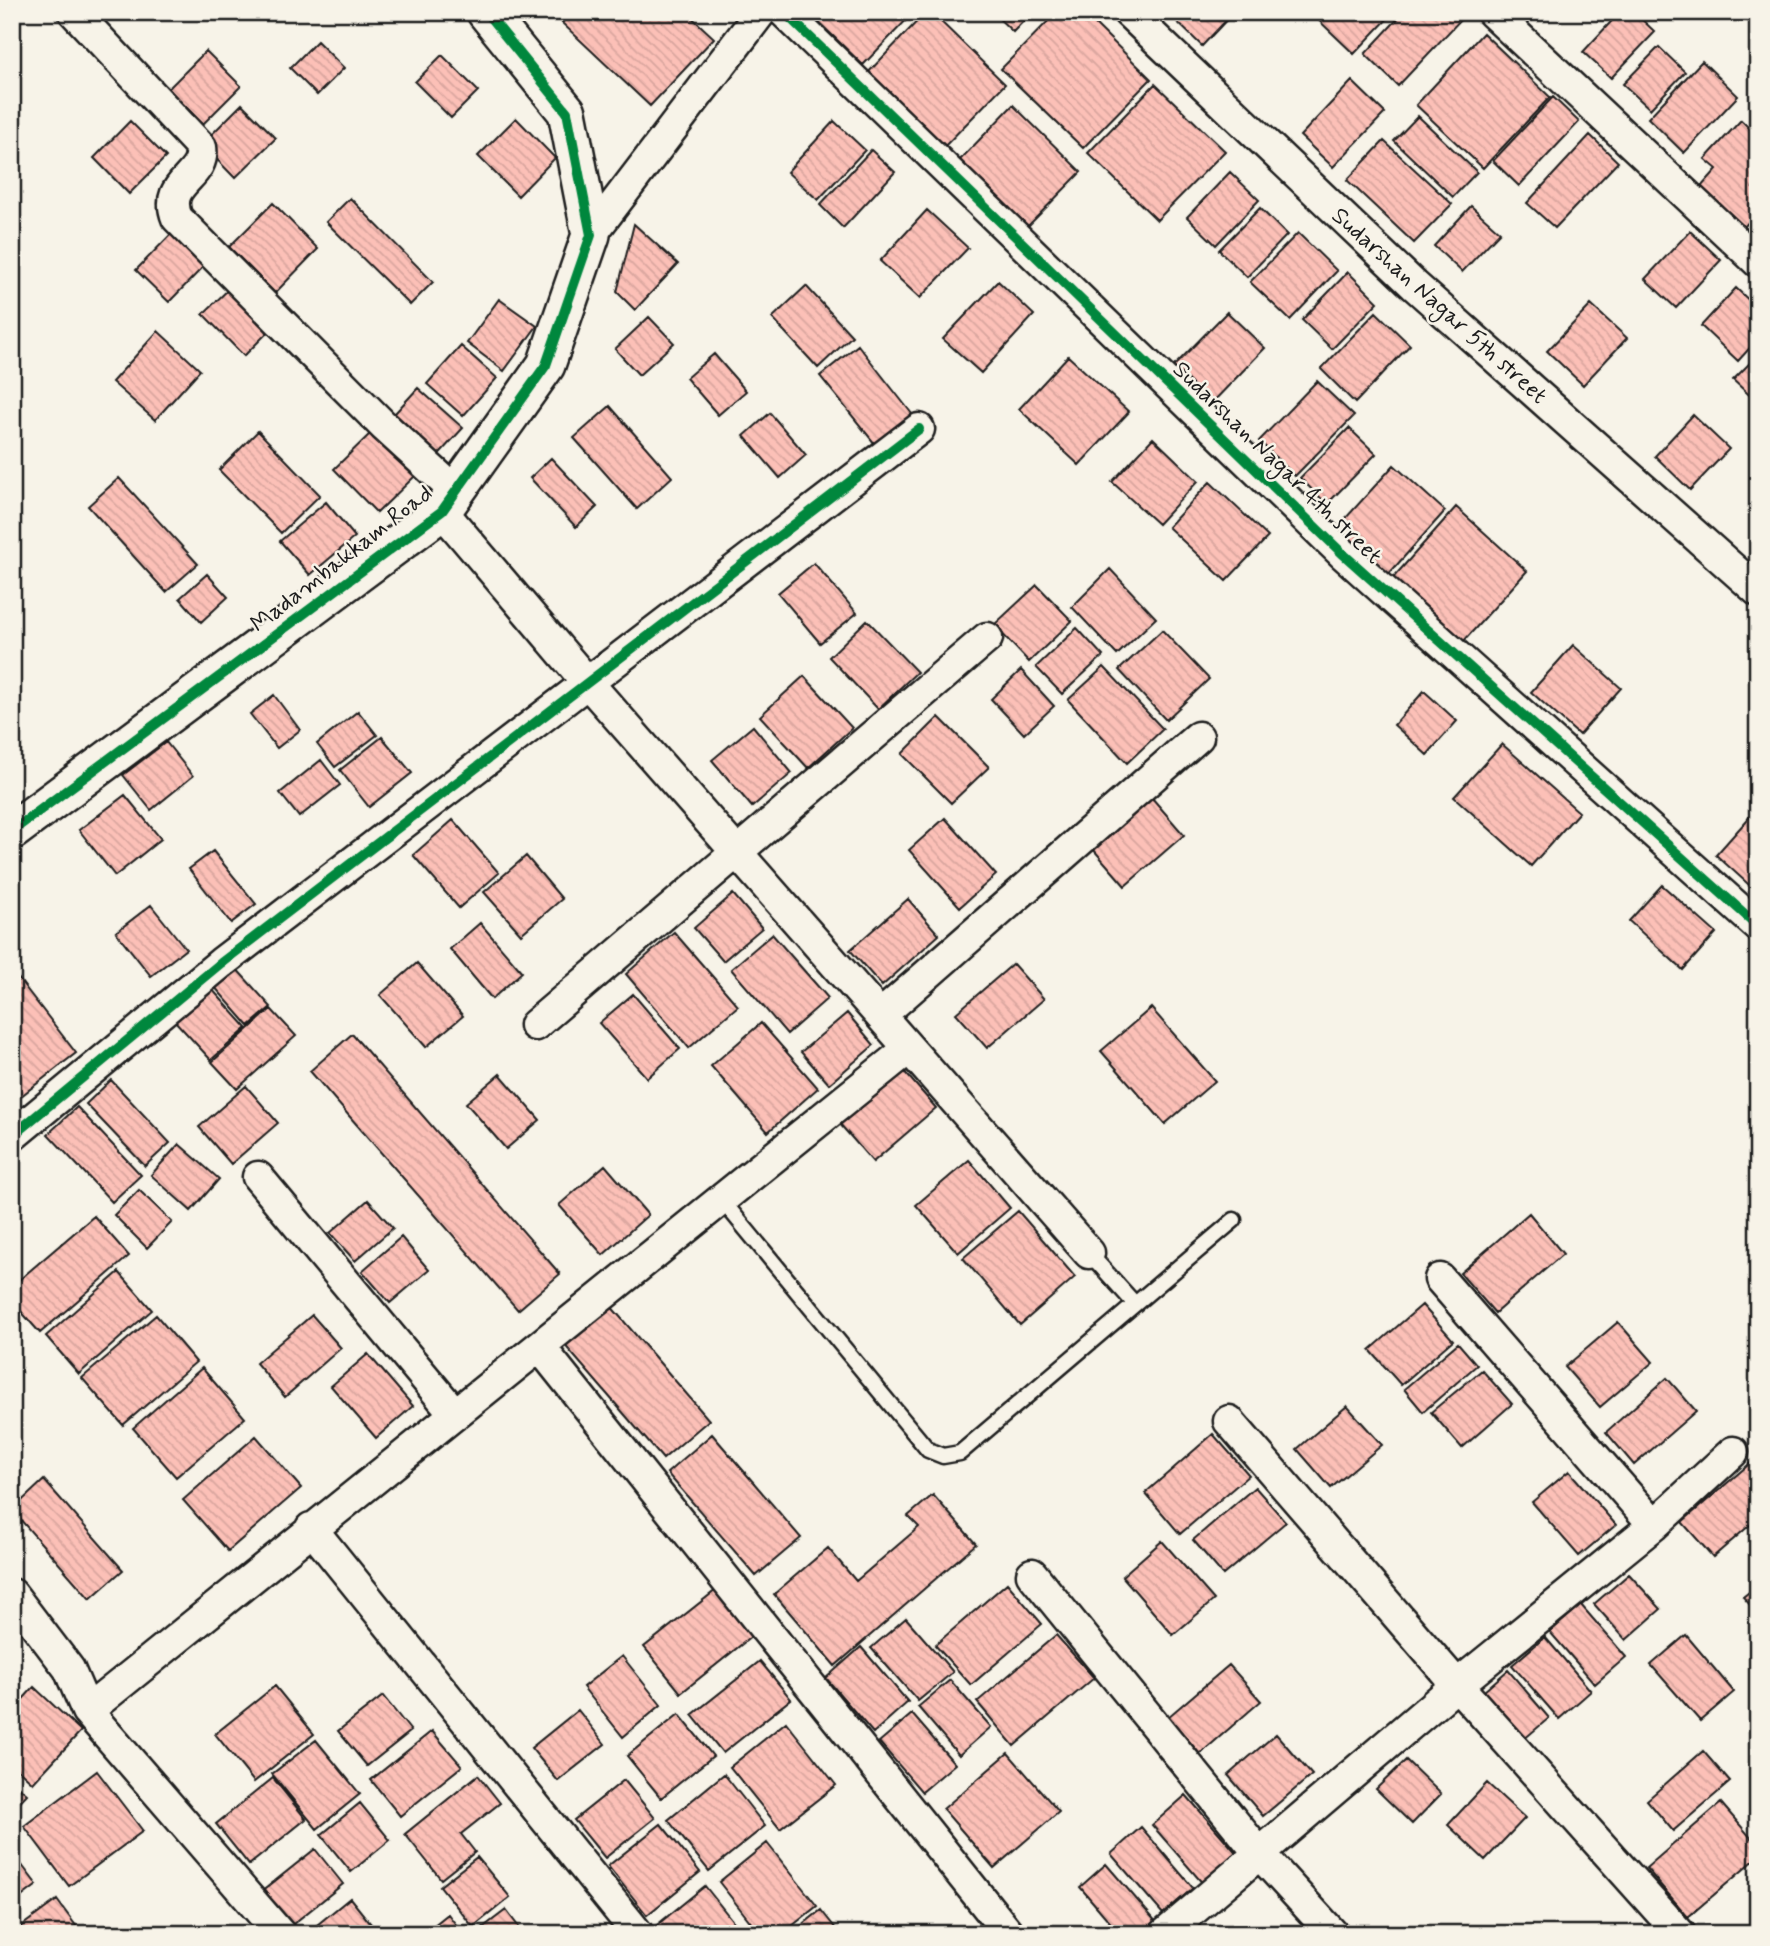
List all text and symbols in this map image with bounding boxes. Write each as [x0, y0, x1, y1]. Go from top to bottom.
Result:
street label: Sudarshan Nagar 5th street [1323, 201, 1554, 413]
street label: Sudarshan Nagar 4th street [1164, 355, 1388, 573]
street label: Madambakkam Road [245, 478, 439, 640]

